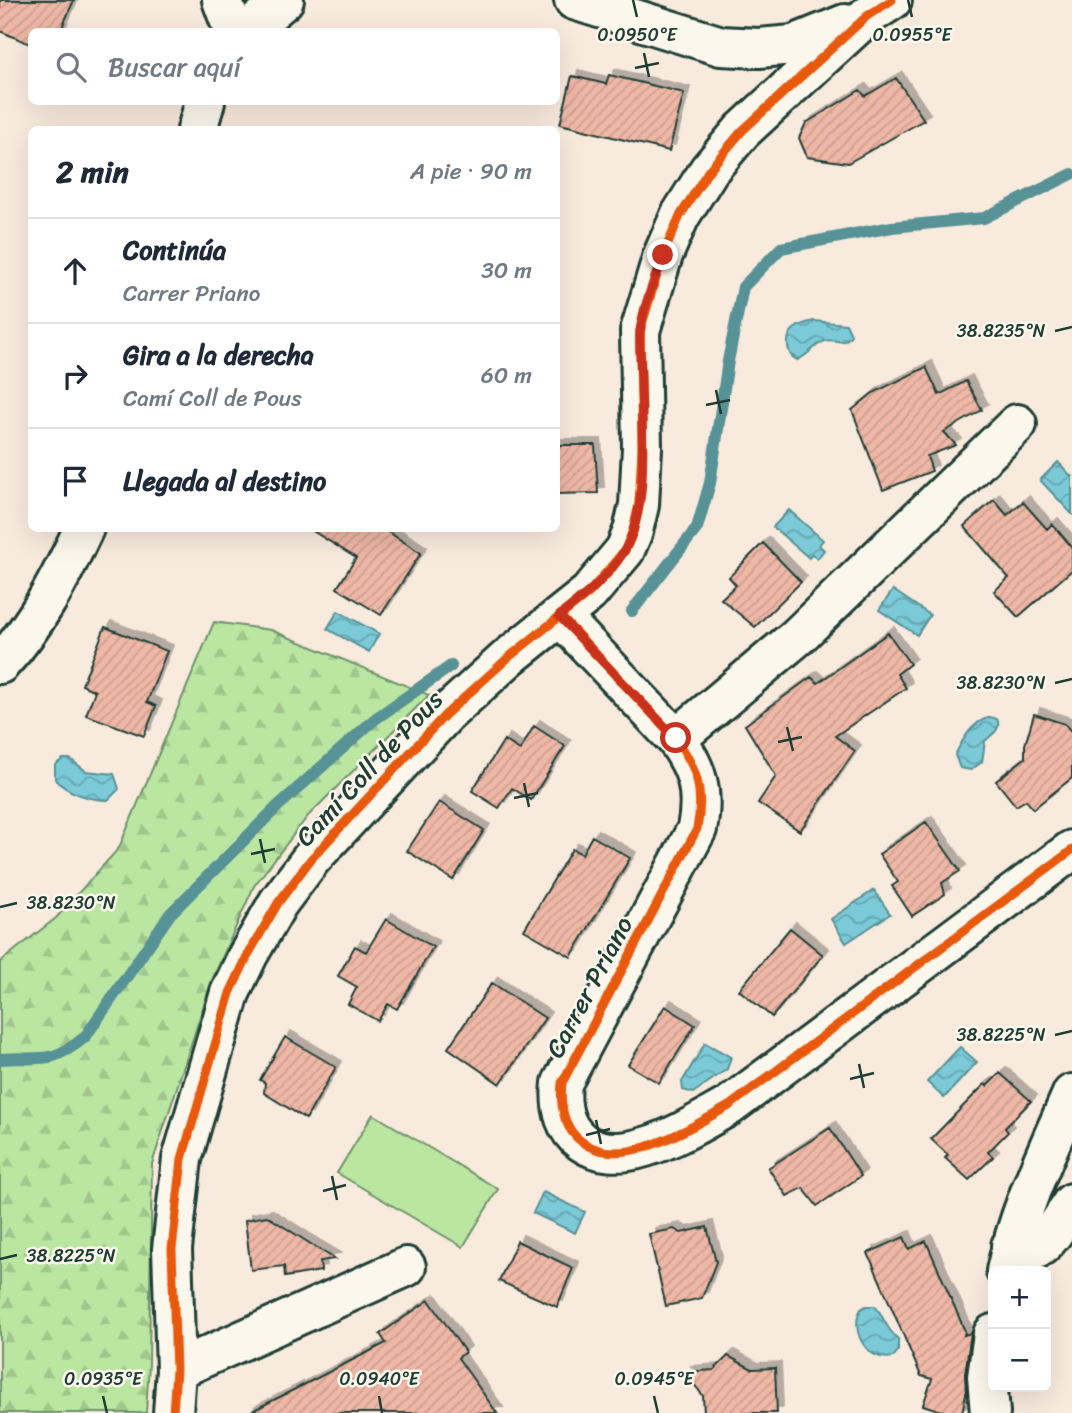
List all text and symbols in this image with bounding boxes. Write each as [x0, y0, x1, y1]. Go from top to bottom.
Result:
text: 0.0950°E [597, 19, 678, 51]
text: 0.0955°E [873, 19, 952, 51]
search box [28, 28, 560, 105]
text: Buscar aquí [108, 44, 241, 90]
icon: search [52, 48, 90, 86]
text: 2 min [56, 145, 129, 199]
text: A pie · 90 m [410, 151, 532, 192]
text: Continúa [123, 227, 226, 273]
route end [647, 239, 678, 270]
text: 30 m [481, 250, 532, 291]
icon: ahead [56, 252, 94, 290]
text: Carrer Priano [123, 273, 260, 314]
text: 38.8235°N [957, 315, 1046, 347]
text: Gira a la derecha [123, 332, 314, 378]
text: 60 m [481, 355, 532, 396]
icon: right [56, 357, 94, 395]
text: Camí Coll de Pous [123, 378, 302, 419]
text: Llegada al destino [123, 458, 326, 504]
icon: arrive [56, 462, 94, 500]
text: 38.8230°N [957, 667, 1046, 699]
street label: Camí Coll de Pous [283, 678, 455, 858]
route start [660, 722, 691, 753]
text: 38.8230°N [27, 887, 116, 919]
street label: Carrer Priano [532, 908, 646, 1066]
text: 38.8225°N [957, 1019, 1046, 1051]
text: 38.8225°N [27, 1240, 116, 1272]
map controls [988, 1266, 1051, 1392]
button: + [988, 1266, 1051, 1329]
button: − [988, 1329, 1051, 1392]
text: 0.0935°E [64, 1363, 143, 1395]
text: 0.0940°E [339, 1363, 420, 1395]
text: 0.0945°E [614, 1363, 695, 1395]

